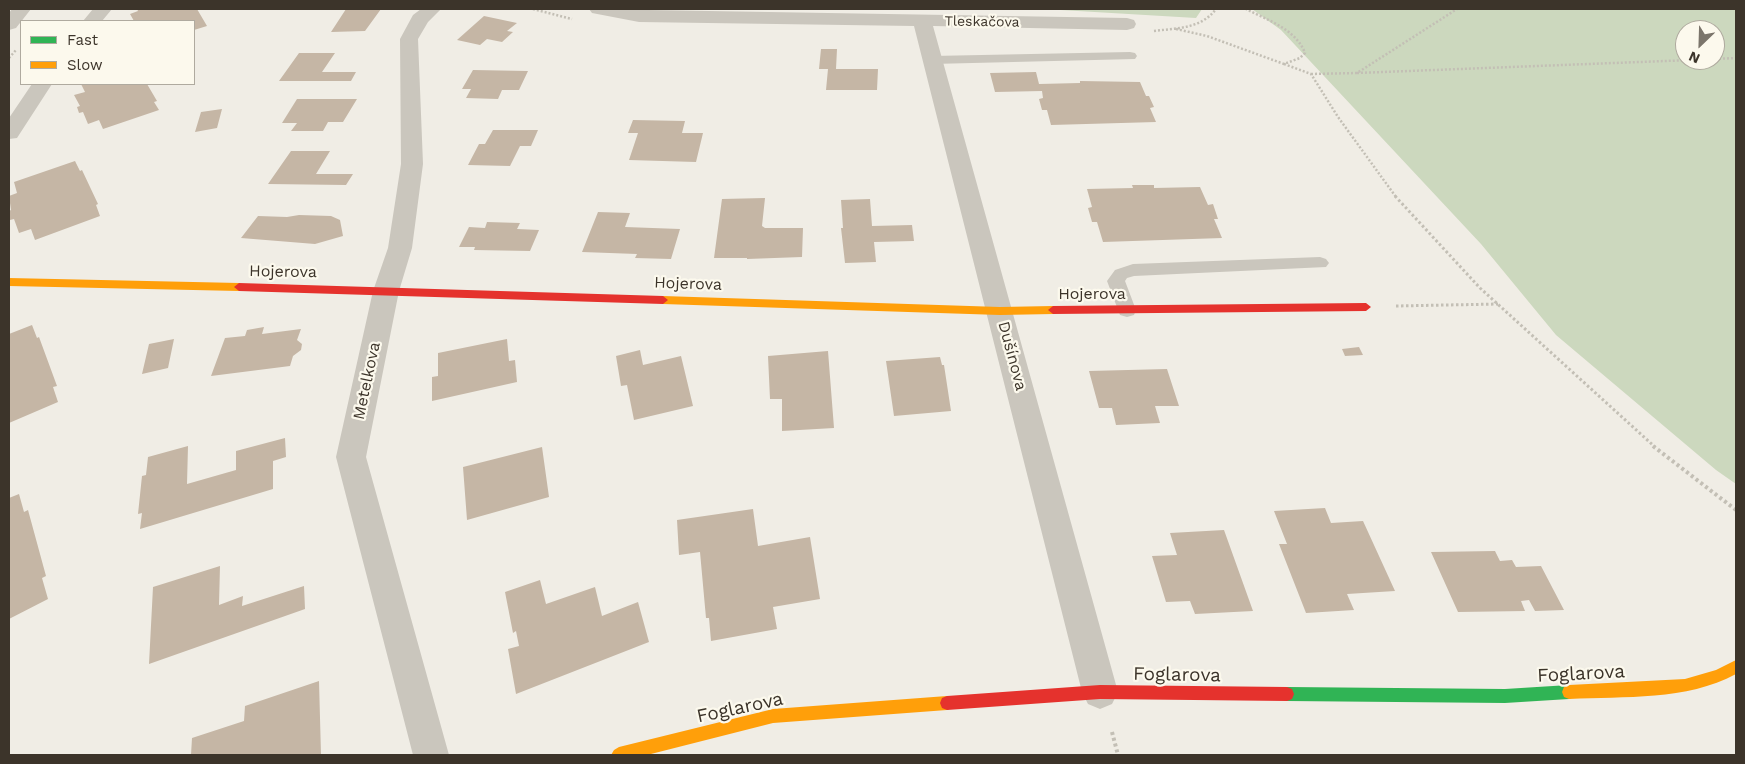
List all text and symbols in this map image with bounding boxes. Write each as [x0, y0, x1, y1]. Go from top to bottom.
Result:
street label: Tleskačova [944, 13, 1020, 31]
legend [20, 20, 195, 85]
north arrow [1675, 20, 1725, 70]
text: Fast [67, 31, 98, 49]
text: N [1686, 48, 1702, 67]
text: Slow [67, 56, 103, 74]
street label: Hojerova [249, 262, 317, 282]
street label: Hojerova [654, 273, 722, 295]
street label: Hojerova [1058, 284, 1126, 304]
street label: Dušínova [994, 319, 1030, 393]
street label: Metelkova [349, 340, 385, 422]
street label: Foglarova [1537, 660, 1625, 688]
street label: Foglarova [1133, 663, 1221, 687]
street label: Foglarova [695, 688, 785, 728]

